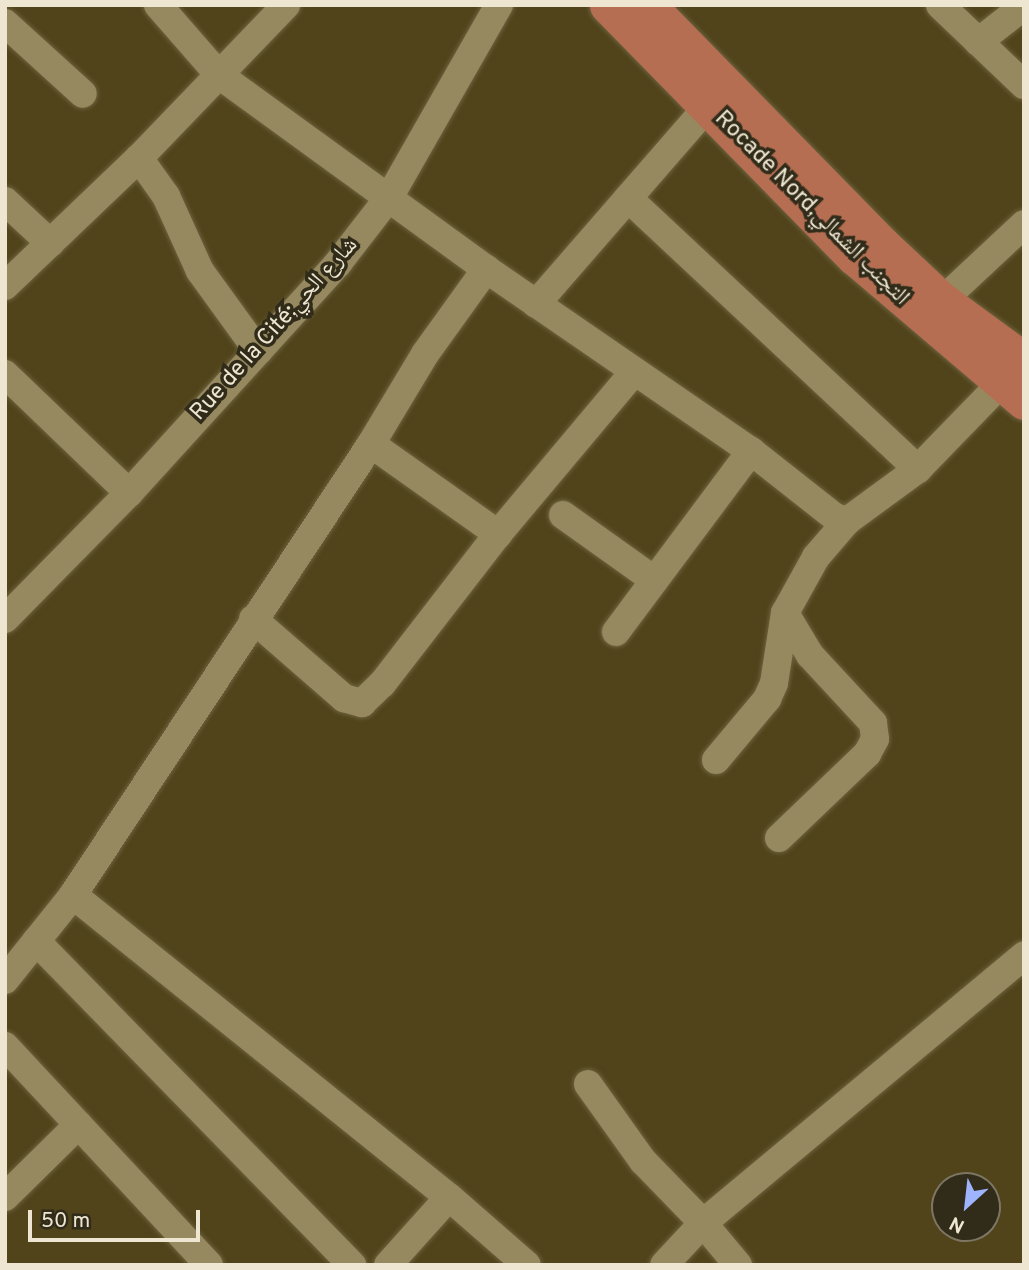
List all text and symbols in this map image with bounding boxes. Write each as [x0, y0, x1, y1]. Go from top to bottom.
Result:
street label: Rocade Nord,التجنب الشمالي [708, 106, 914, 312]
street label: Rue de la Cité;شارع الحي [185, 233, 365, 427]
north arrow [931, 1172, 1001, 1242]
scale bar [32, 1196, 203, 1240]
text: 50 m [41, 1208, 90, 1235]
text: N [946, 1210, 969, 1238]

